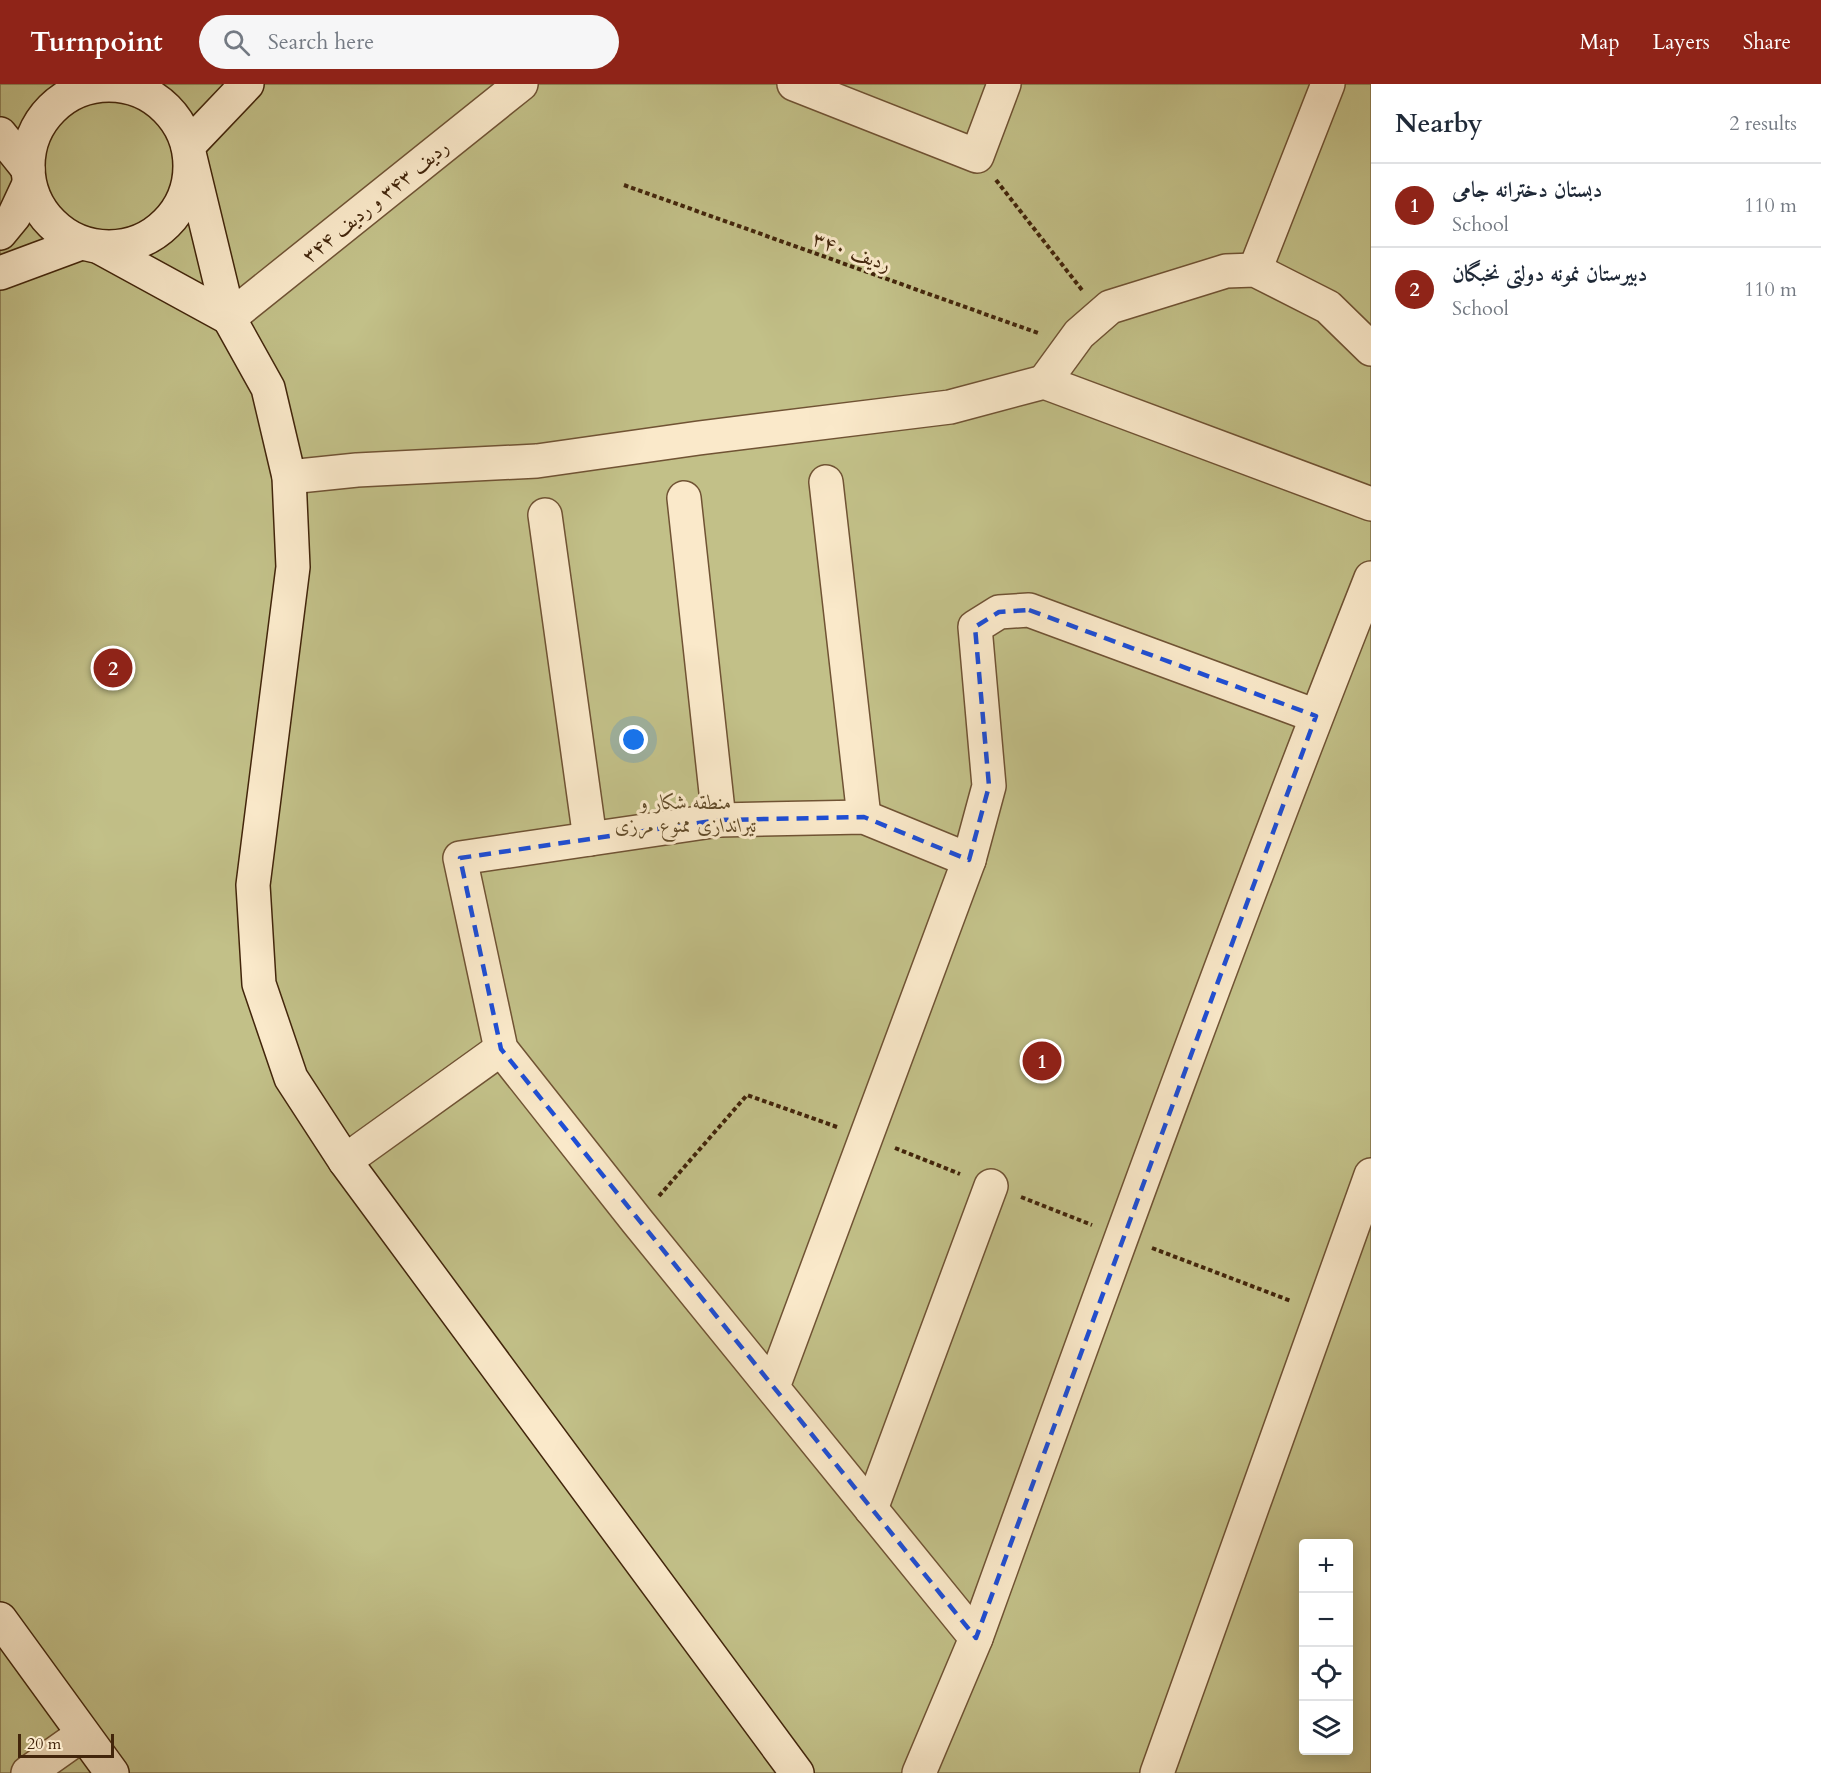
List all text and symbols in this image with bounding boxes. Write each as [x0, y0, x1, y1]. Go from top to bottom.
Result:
search box [199, 15, 619, 69]
text: Turnpoint [30, 23, 163, 61]
icon: search [220, 26, 253, 59]
text: Search here [268, 27, 374, 57]
text: Map [1580, 28, 1620, 57]
text: Layers [1653, 28, 1710, 57]
text: Share [1743, 28, 1791, 57]
text: Nearby [1395, 106, 1483, 141]
text: 2 results [1729, 110, 1797, 137]
street label: ردیف ۳۴۳ و ردیف ۳۴۴ [296, 134, 454, 269]
text: دبستان دخترانه جامی [1452, 175, 1602, 205]
text: 1 [1409, 192, 1420, 219]
text: 110 m [1744, 192, 1797, 219]
text: School [1452, 211, 1509, 238]
street label: ردیف ۳۴۰ [809, 225, 895, 278]
text: دبیرستان نمونه دولتی نخبگان [1452, 259, 1648, 289]
text: 2 [1409, 276, 1420, 303]
text: 110 m [1744, 276, 1797, 303]
text: School [1452, 295, 1509, 322]
pin: 2 [94, 646, 132, 690]
your location [619, 725, 648, 754]
park label: منطقه شکار و تیراندازی ممنوع مرزی [615, 789, 757, 843]
pin: 1 [1022, 1038, 1062, 1084]
map controls [1299, 1539, 1353, 1755]
button: + [1299, 1539, 1353, 1593]
button: − [1299, 1593, 1353, 1647]
button: locate [1299, 1647, 1353, 1701]
button: layers [1299, 1701, 1353, 1755]
scale bar [18, 1731, 114, 1758]
text: 20 m [27, 1733, 61, 1755]

